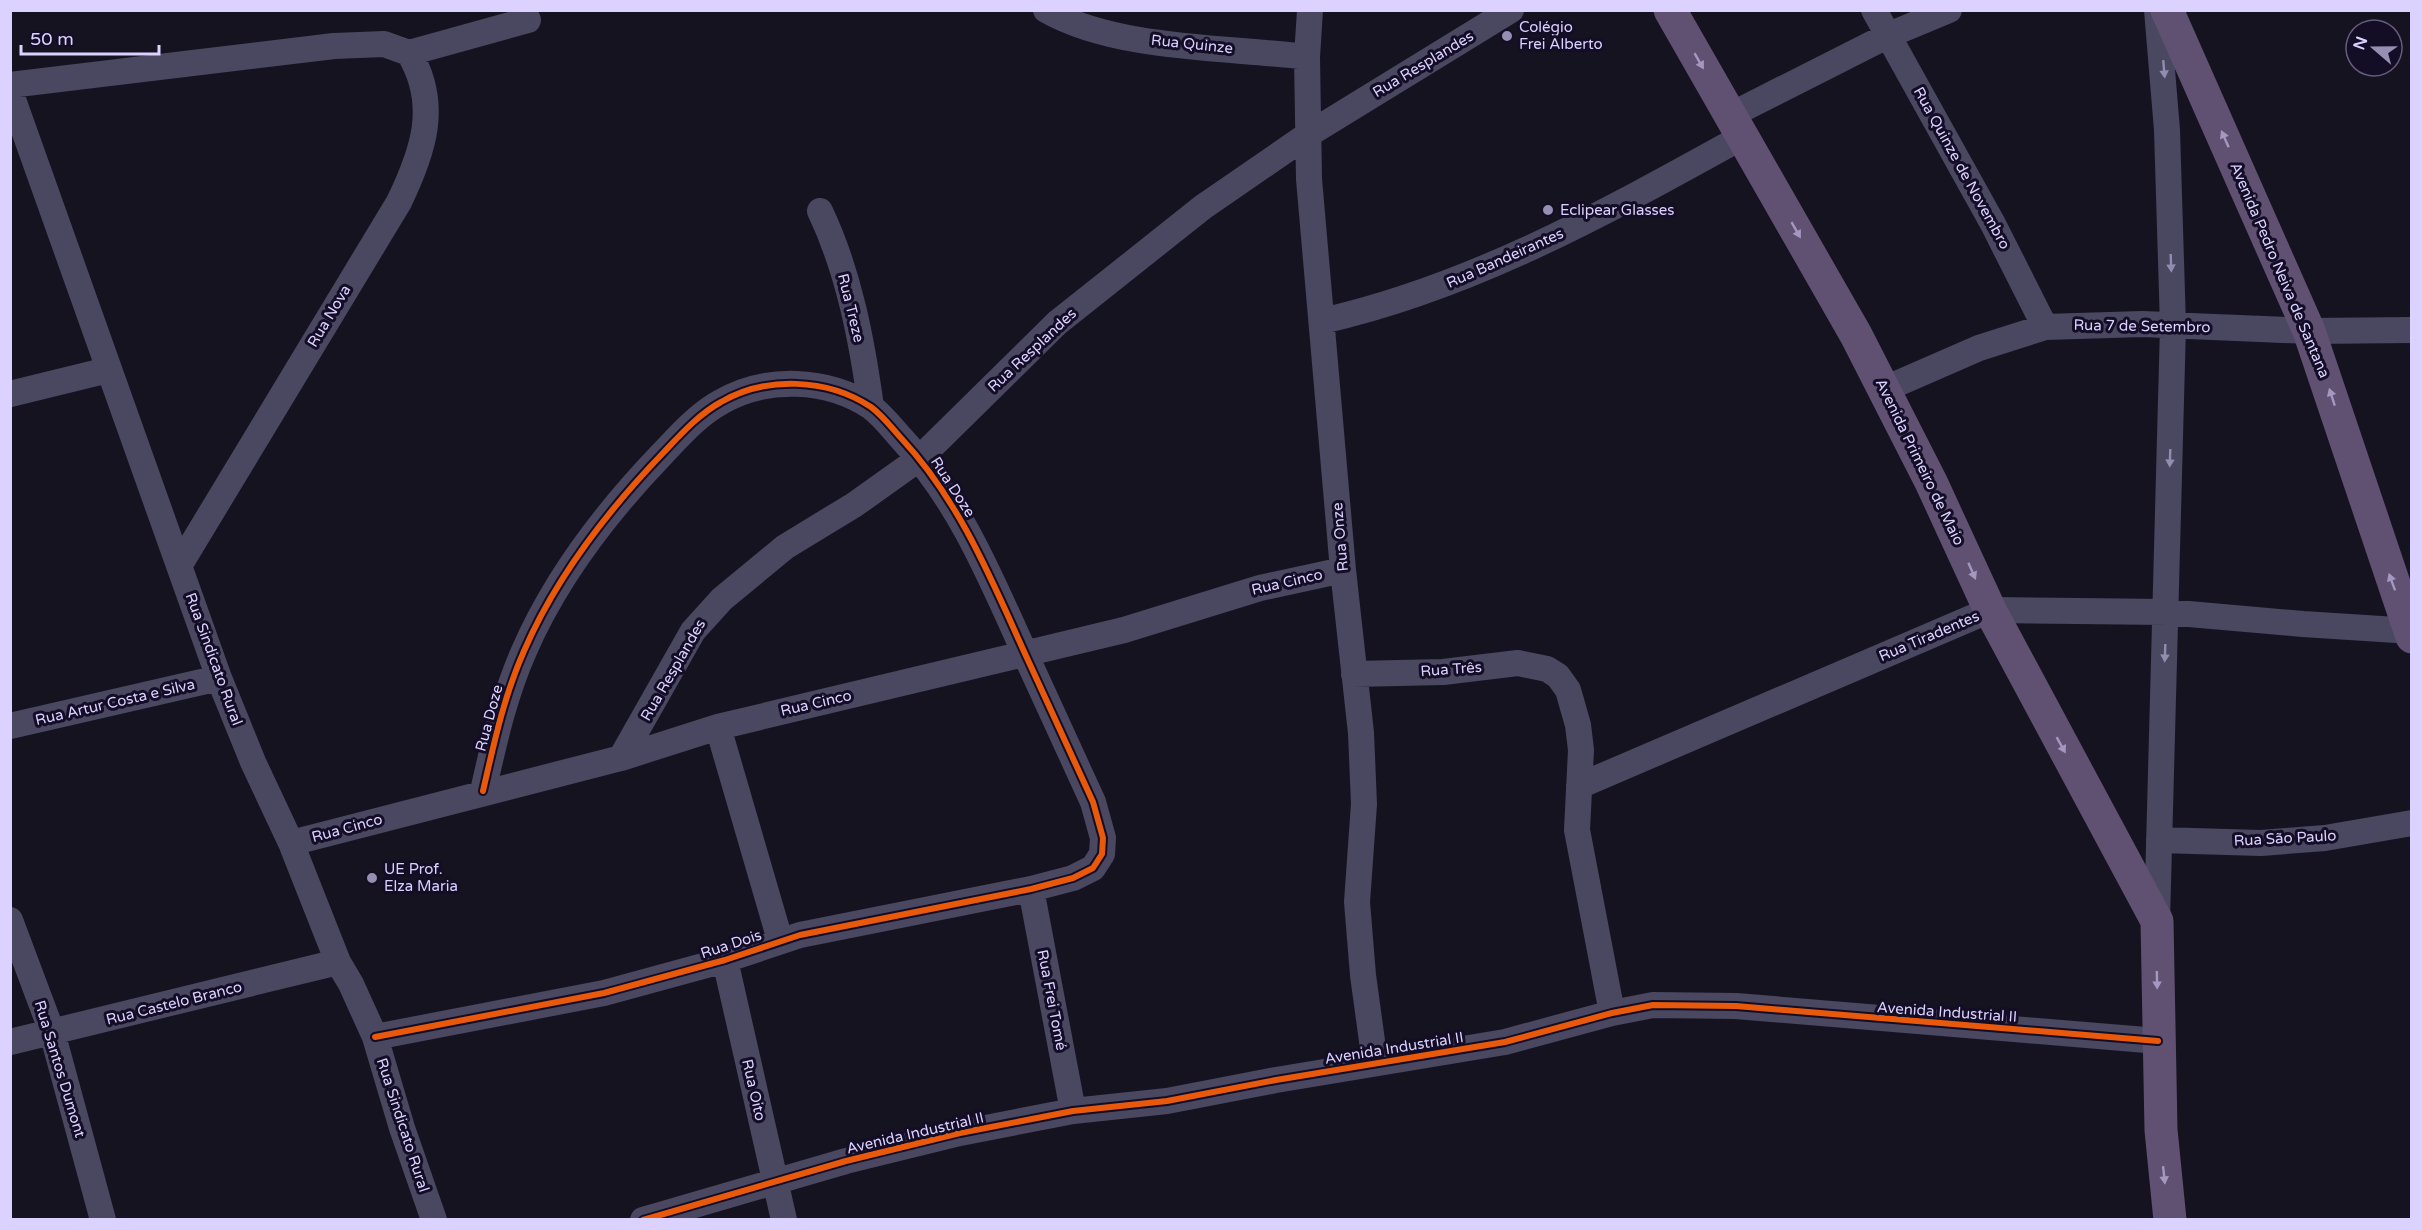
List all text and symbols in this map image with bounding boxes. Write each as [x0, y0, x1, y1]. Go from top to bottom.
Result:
scale bar [21, 18, 159, 56]
place label: Colégio Frei Alberto [1519, 18, 1603, 53]
north arrow [2344, 18, 2404, 78]
street label: Rua Resplandes [1369, 27, 1477, 101]
text: 50 m [30, 28, 74, 50]
marker: Colégio Frei Alberto [1500, 29, 1514, 43]
street label: Rua Quinze [1150, 31, 1234, 57]
text: N [2349, 34, 2372, 53]
one-way arrow [1694, 53, 1705, 69]
one-way arrow [2159, 59, 2168, 78]
street label: Rua Quinze de Novembro [1910, 84, 2014, 252]
one-way arrow [2221, 131, 2230, 148]
street label: Avenida Pedro Neiva de Santana [2226, 159, 2334, 381]
place label: Eclipear Glasses [1560, 201, 1674, 219]
marker: Eclipear Glasses [1541, 203, 1555, 217]
one-way arrow [1791, 222, 1801, 239]
street label: Rua Bandeirantes [1444, 224, 1566, 292]
one-way arrow [2167, 254, 2176, 273]
street label: Rua Treze [834, 272, 868, 344]
street label: Rua Nova [303, 282, 355, 350]
street label: Rua Resplandes [984, 304, 1080, 396]
street label: Rua 7 de Setembro [2073, 316, 2211, 336]
street label: Avenida Primeiro de Maio [1872, 376, 1968, 548]
one-way arrow [2327, 388, 2336, 406]
one-way arrow [2165, 449, 2174, 468]
street label: Rua Doze [927, 453, 979, 521]
street label: Rua Onze [1328, 502, 1352, 572]
one-way arrow [1968, 562, 1978, 580]
street label: Rua Cinco [1250, 565, 1324, 599]
one-way arrow [2387, 573, 2396, 591]
street label: Rua Sindicato Rural [182, 590, 246, 728]
street label: Rua Tiradentes [1876, 607, 1982, 665]
street label: Rua Resplandes [637, 616, 709, 724]
one-way arrow [2160, 644, 2170, 663]
street label: Rua Três [1420, 658, 1482, 680]
street label: Rua Artur Costa e Silva [33, 675, 197, 729]
street label: Rua Doze [471, 683, 507, 753]
street label: Rua Cinco [779, 686, 853, 720]
one-way arrow [2056, 736, 2066, 753]
street label: Rua Cinco [310, 810, 384, 846]
street label: Rua São Paulo [2233, 826, 2337, 850]
place label: UE Prof. Elza Maria [384, 860, 458, 895]
marker: UE Prof. Elza Maria [365, 871, 379, 885]
street label: Rua Dois [698, 926, 764, 962]
street label: Rua Frei Tomé [1033, 948, 1071, 1052]
one-way arrow [2152, 970, 2161, 989]
street label: Rua Castelo Branco [104, 977, 244, 1029]
street label: Rua Santos Dumont [31, 998, 90, 1140]
street label: Avenida Industrial II [1876, 998, 2018, 1026]
street label: Avenida Industrial II [1323, 1028, 1465, 1068]
street label: Rua Sindicato Rural [373, 1056, 433, 1194]
street label: Rua Oito [738, 1057, 770, 1123]
street label: Avenida Industrial II [845, 1108, 985, 1158]
one-way arrow [2159, 1165, 2169, 1184]

